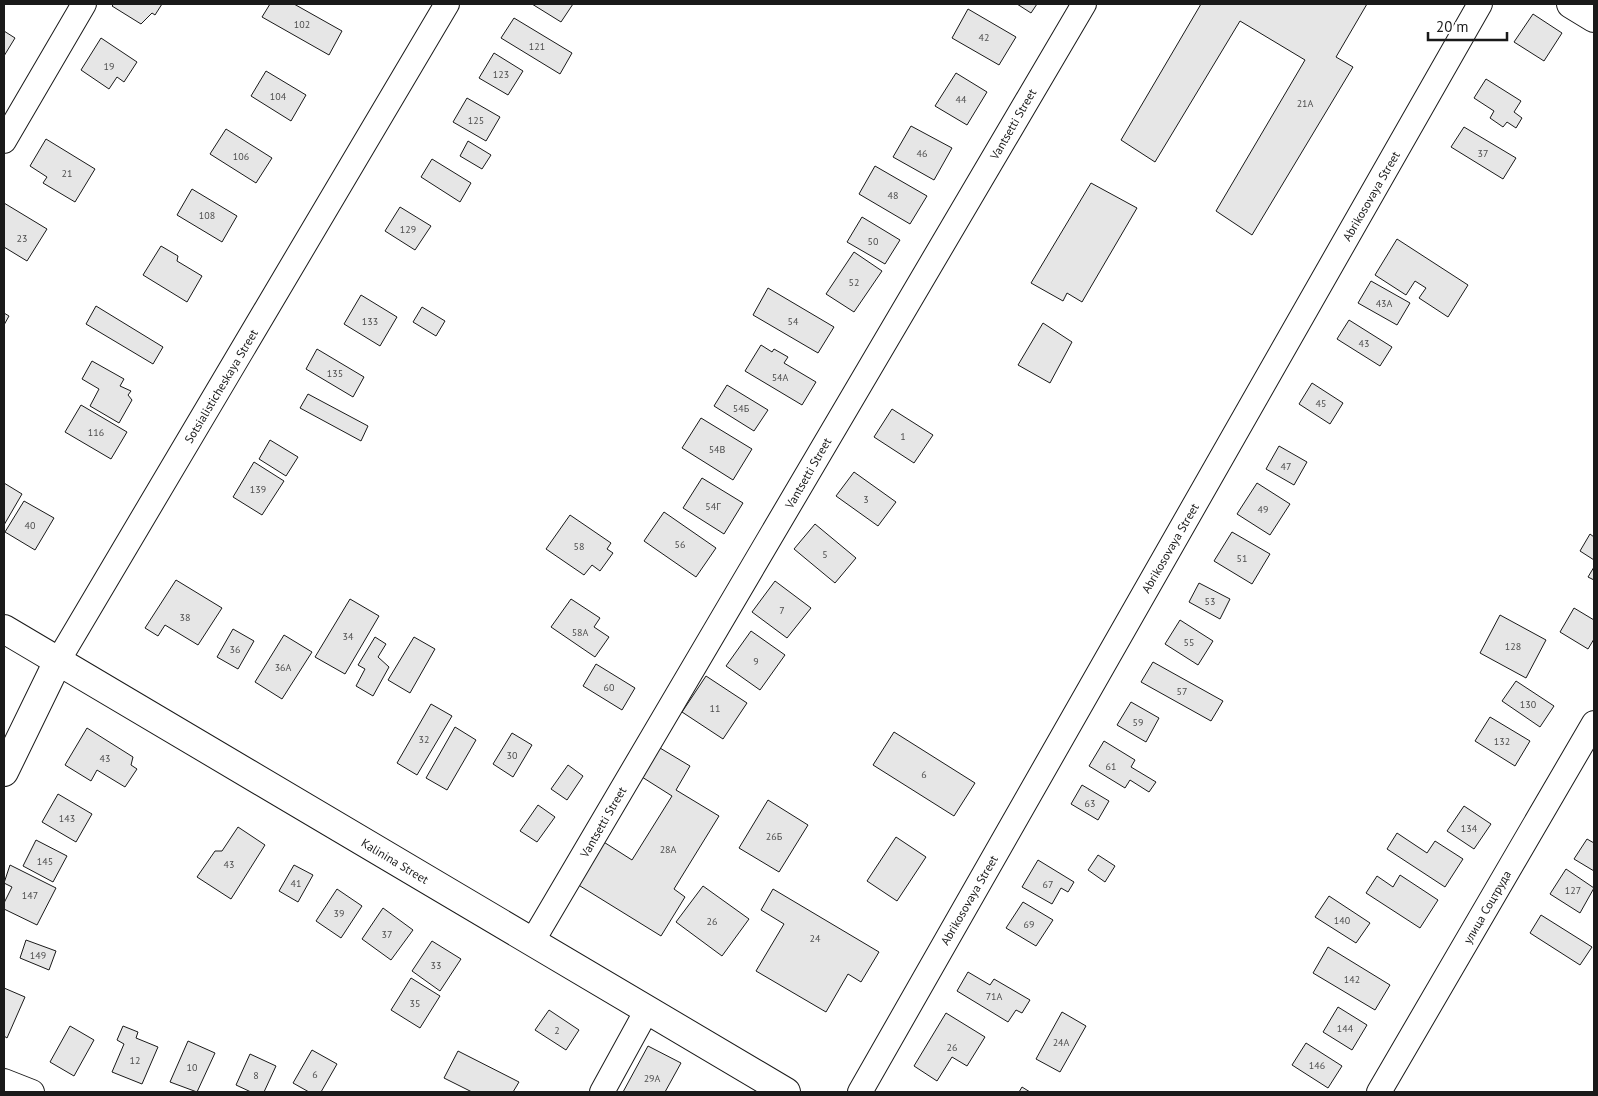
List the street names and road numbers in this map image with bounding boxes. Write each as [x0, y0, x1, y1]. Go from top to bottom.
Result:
street label: Vantsetti Street [986, 86, 1039, 163]
street label: Abrikosovaya Street [1339, 148, 1403, 244]
street label: Sotsialisticheskaya Street [181, 326, 261, 446]
street label: Vantsetti Street [781, 435, 834, 512]
street label: Abrikosovaya Street [1138, 500, 1202, 596]
street label: Vantsetti Street [576, 784, 629, 861]
street label: Kalinina Street [359, 835, 431, 887]
street label: Abrikosovaya Street [937, 852, 1001, 948]
street label: улица Соцтруда [1460, 868, 1514, 946]

